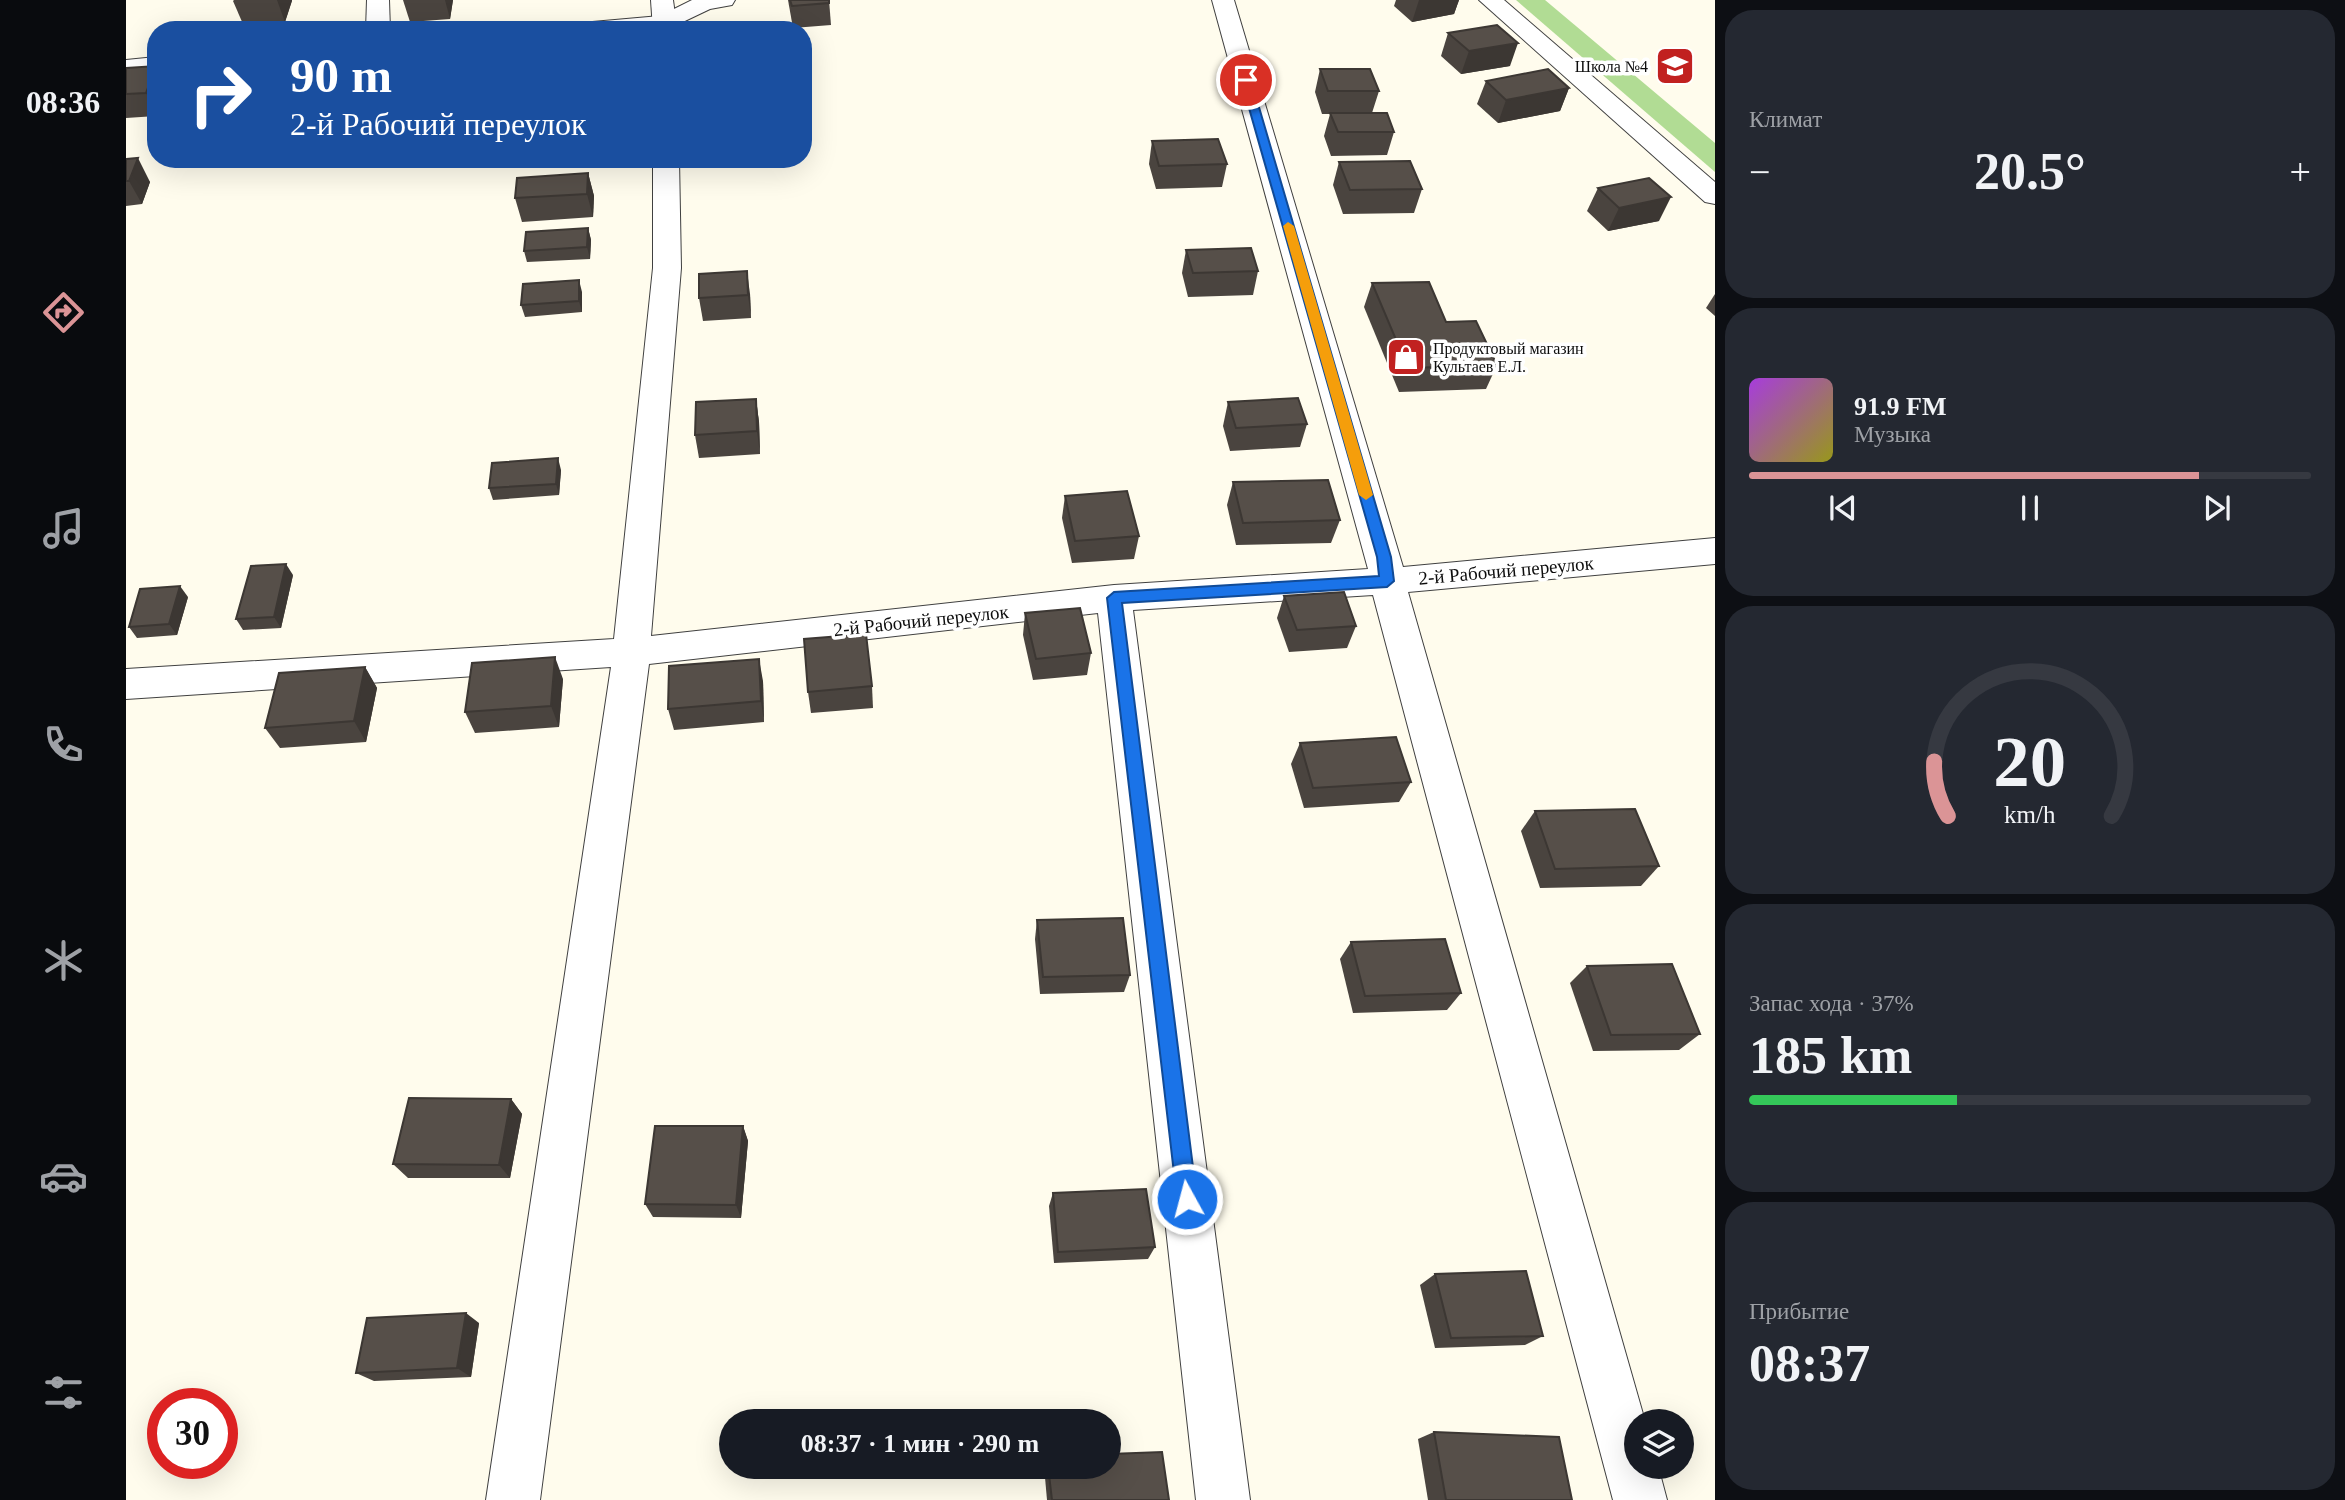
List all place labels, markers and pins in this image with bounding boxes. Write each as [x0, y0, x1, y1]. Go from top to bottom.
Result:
school or university icon: Школа №4 [1654, 45, 1696, 87]
pin [1216, 50, 1276, 110]
place label: Школа №4 [1575, 58, 1648, 75]
shop icon: Продуктовый магазин Культаев Е.Л. [1385, 336, 1427, 378]
place label: Продуктовый магазин Культаев Е.Л. [1433, 340, 1584, 376]

